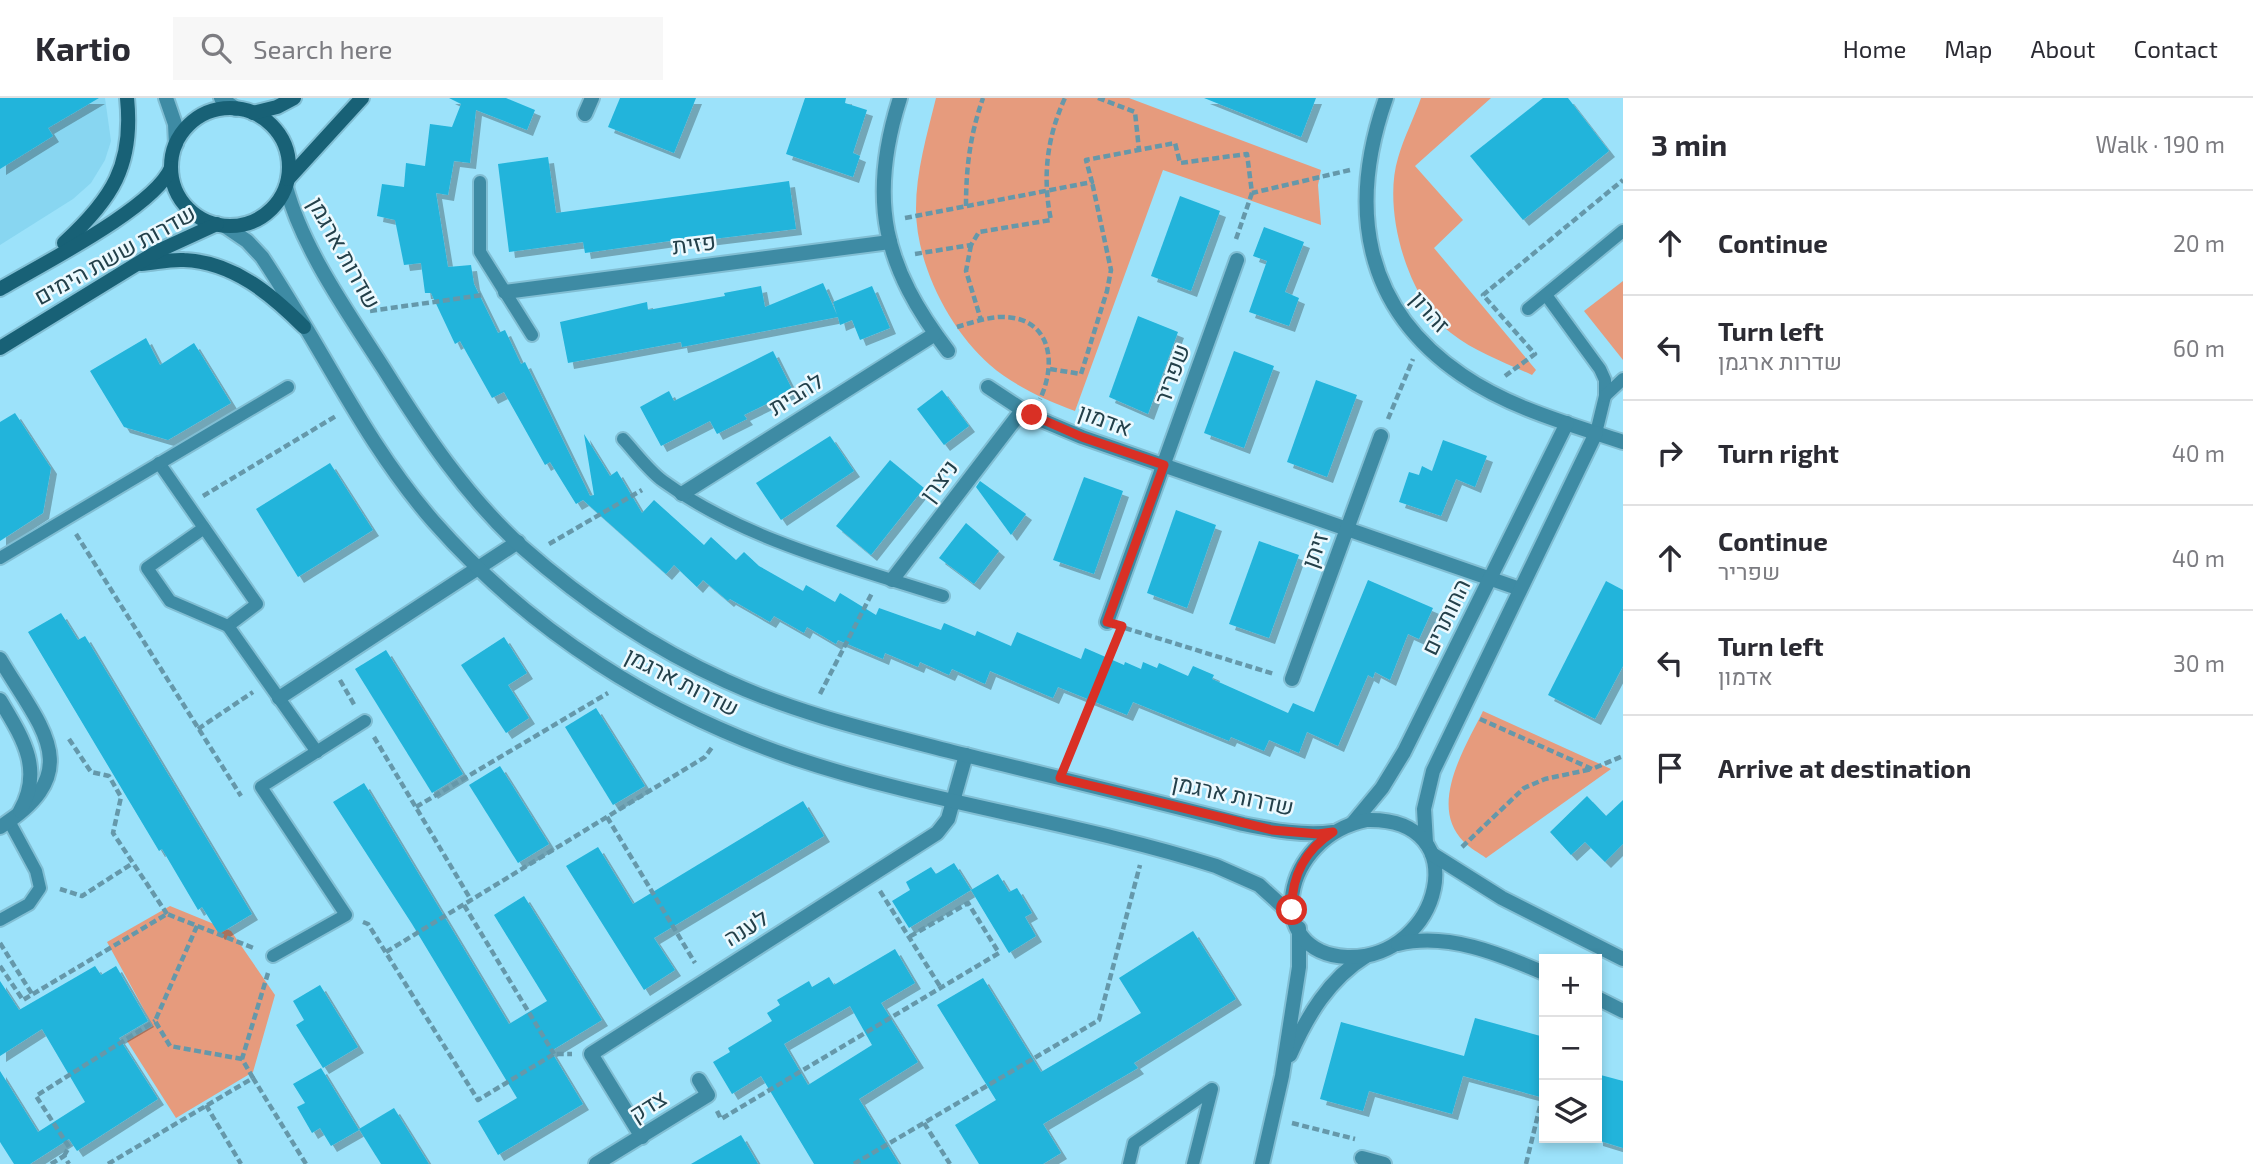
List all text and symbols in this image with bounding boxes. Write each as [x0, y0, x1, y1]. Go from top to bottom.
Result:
search box [173, 17, 663, 80]
text: Kartio [35, 28, 131, 68]
icon: search [197, 29, 235, 67]
text: Search here [253, 33, 393, 64]
text: Home [1843, 34, 1906, 63]
text: Map [1944, 34, 1992, 63]
text: About [2030, 34, 2096, 63]
text: Contact [2134, 34, 2218, 63]
text: 3 min [1651, 126, 1727, 162]
text: Walk · 190 m [2095, 130, 2225, 158]
street label: שדרות ארגמן [303, 192, 387, 314]
street label: שדרות ששת הימים [29, 198, 200, 310]
icon: ahead [1651, 224, 1689, 262]
street label: פזית [670, 226, 717, 260]
text: Continue [1718, 227, 1828, 258]
text: 20 m [2173, 229, 2225, 257]
street label: זהרון [1405, 285, 1457, 338]
text: Turn left [1718, 315, 1824, 346]
icon: left [1651, 329, 1689, 367]
text: 60 m [2173, 334, 2225, 362]
street label: שפריר [1147, 340, 1195, 408]
text: שדרות ארגמן [1718, 347, 1842, 375]
street label: להבית [763, 366, 828, 421]
street label: אדמון [1075, 397, 1136, 442]
route end [1016, 399, 1047, 430]
icon: right [1651, 434, 1689, 472]
text: Turn right [1718, 437, 1839, 468]
text: 40 m [2172, 439, 2225, 467]
street label: ניצרן [913, 454, 963, 507]
text: Continue [1718, 525, 1828, 556]
street label: זיתן [1295, 528, 1333, 571]
icon: ahead [1651, 539, 1689, 577]
text: 40 m [2172, 544, 2225, 572]
text: שפריר [1718, 557, 1780, 585]
street label: החותרים [1415, 574, 1476, 659]
text: Turn left [1718, 630, 1824, 661]
street label: שדרות ארגמן [621, 640, 744, 722]
icon: left [1651, 644, 1689, 682]
text: 30 m [2173, 649, 2225, 677]
text: אדמון [1718, 662, 1773, 690]
icon: arrive [1651, 749, 1689, 787]
text: Arrive at destination [1718, 752, 1971, 783]
street label: שדרות ארגמן [1170, 767, 1297, 821]
route start [1276, 894, 1307, 925]
street label: לענה [718, 903, 773, 951]
map controls [1539, 954, 1602, 1143]
button: + [1539, 954, 1602, 1017]
button: − [1539, 1017, 1602, 1080]
button: layers [1539, 1080, 1602, 1143]
street label: צדק [624, 1083, 671, 1127]

